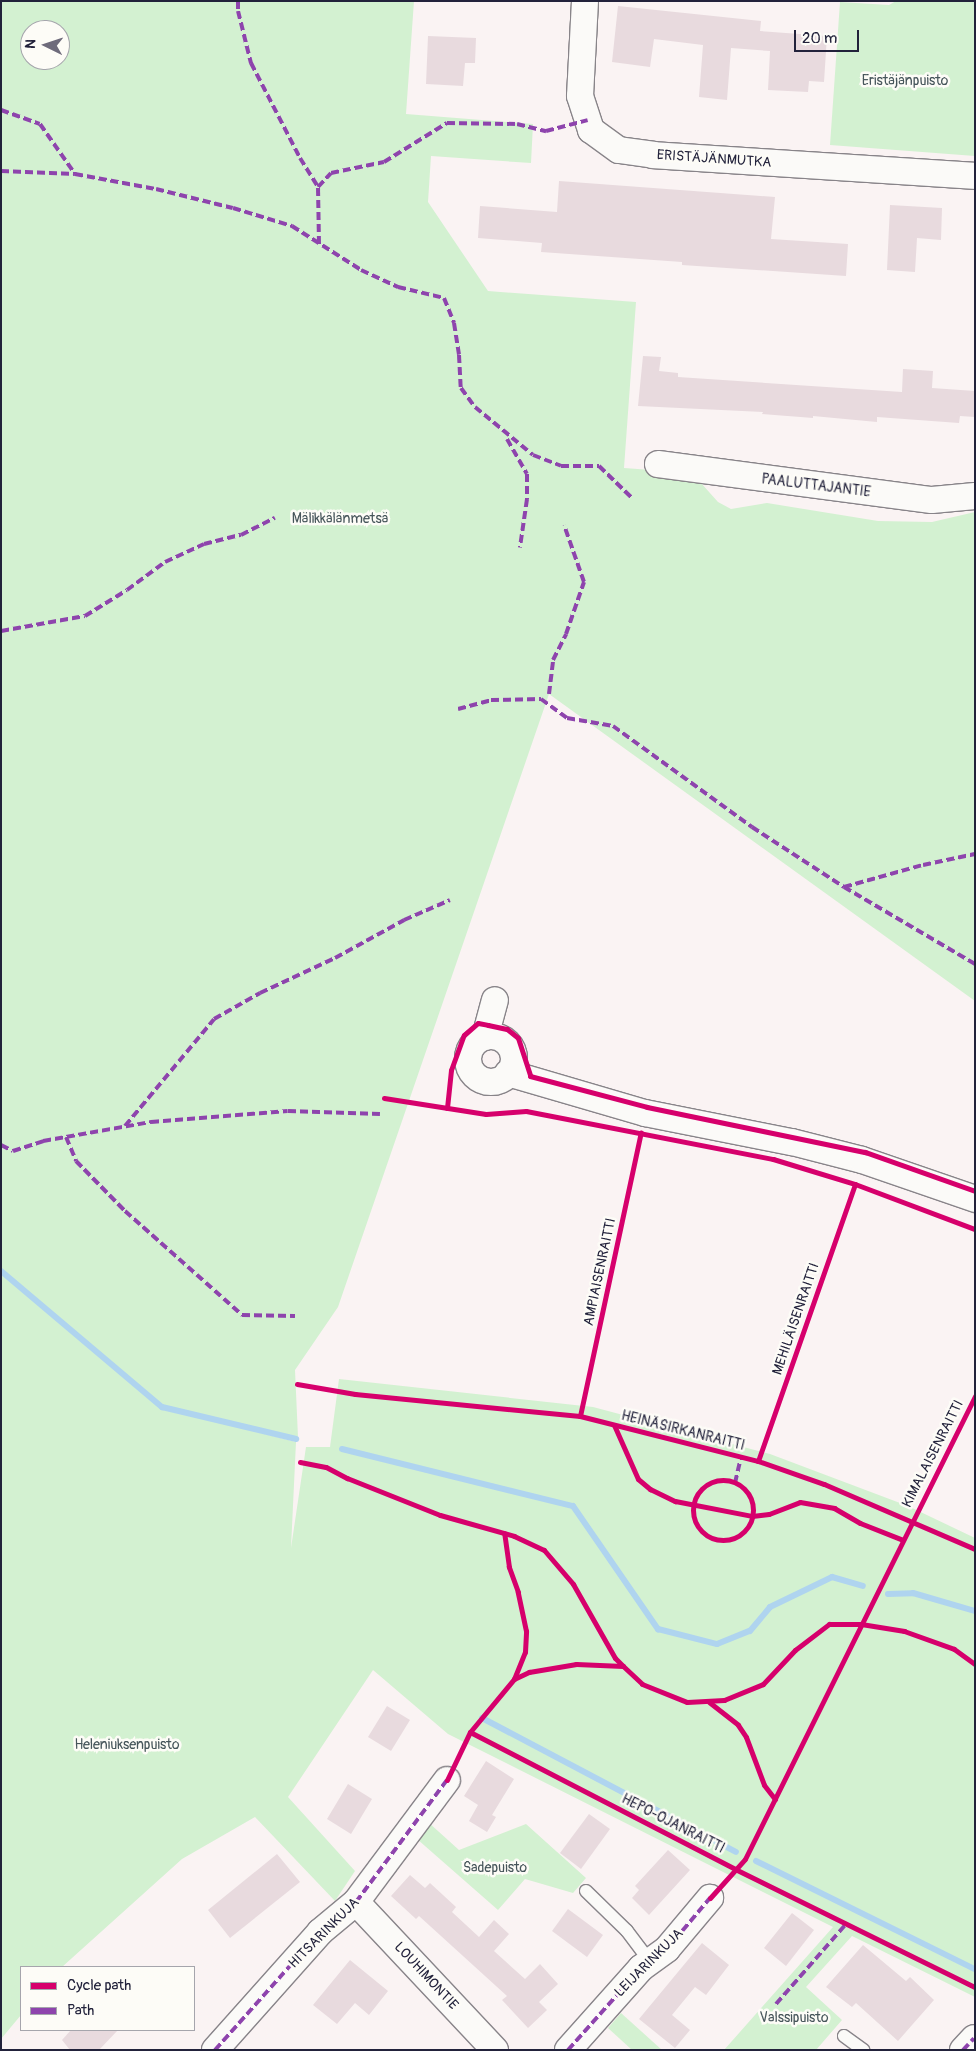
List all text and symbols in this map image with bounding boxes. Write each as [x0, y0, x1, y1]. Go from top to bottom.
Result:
north arrow [20, 20, 70, 70]
scale bar [796, 20, 861, 52]
text: 20 m [802, 29, 837, 48]
text: N [22, 39, 39, 49]
park label: Eristäjänpuisto [862, 73, 948, 89]
street label: ERISTÄJÄNMUTKA [656, 147, 772, 171]
street label: PAALUTTAJANTIE [760, 471, 872, 501]
park label: Mälikkälänmetsä [292, 511, 388, 527]
street label: AMPIAISENRAITTI [580, 1217, 620, 1327]
street label: MEHILÄISENRAITTI [769, 1261, 823, 1377]
street label: KIMALAISENRAITTI [899, 1397, 967, 1511]
street label: HEINÄSIRKANRAITTI [619, 1408, 747, 1454]
park label: Heleniuksenpuisto [75, 1737, 179, 1753]
street label: HEPO-OJANRAITTI [619, 1791, 727, 1857]
park label: Sadepuisto [463, 1860, 527, 1876]
street label: HITSARINKUJA [285, 1894, 363, 1972]
street label: LEIJARINKUJA [611, 1925, 687, 2001]
street label: LOUHIMONTIE [390, 1939, 462, 2013]
legend [20, 1966, 195, 2031]
text: Cycle path [67, 1976, 131, 1995]
text: Path [67, 2001, 94, 2020]
park label: Valssipuisto [760, 2010, 828, 2026]

